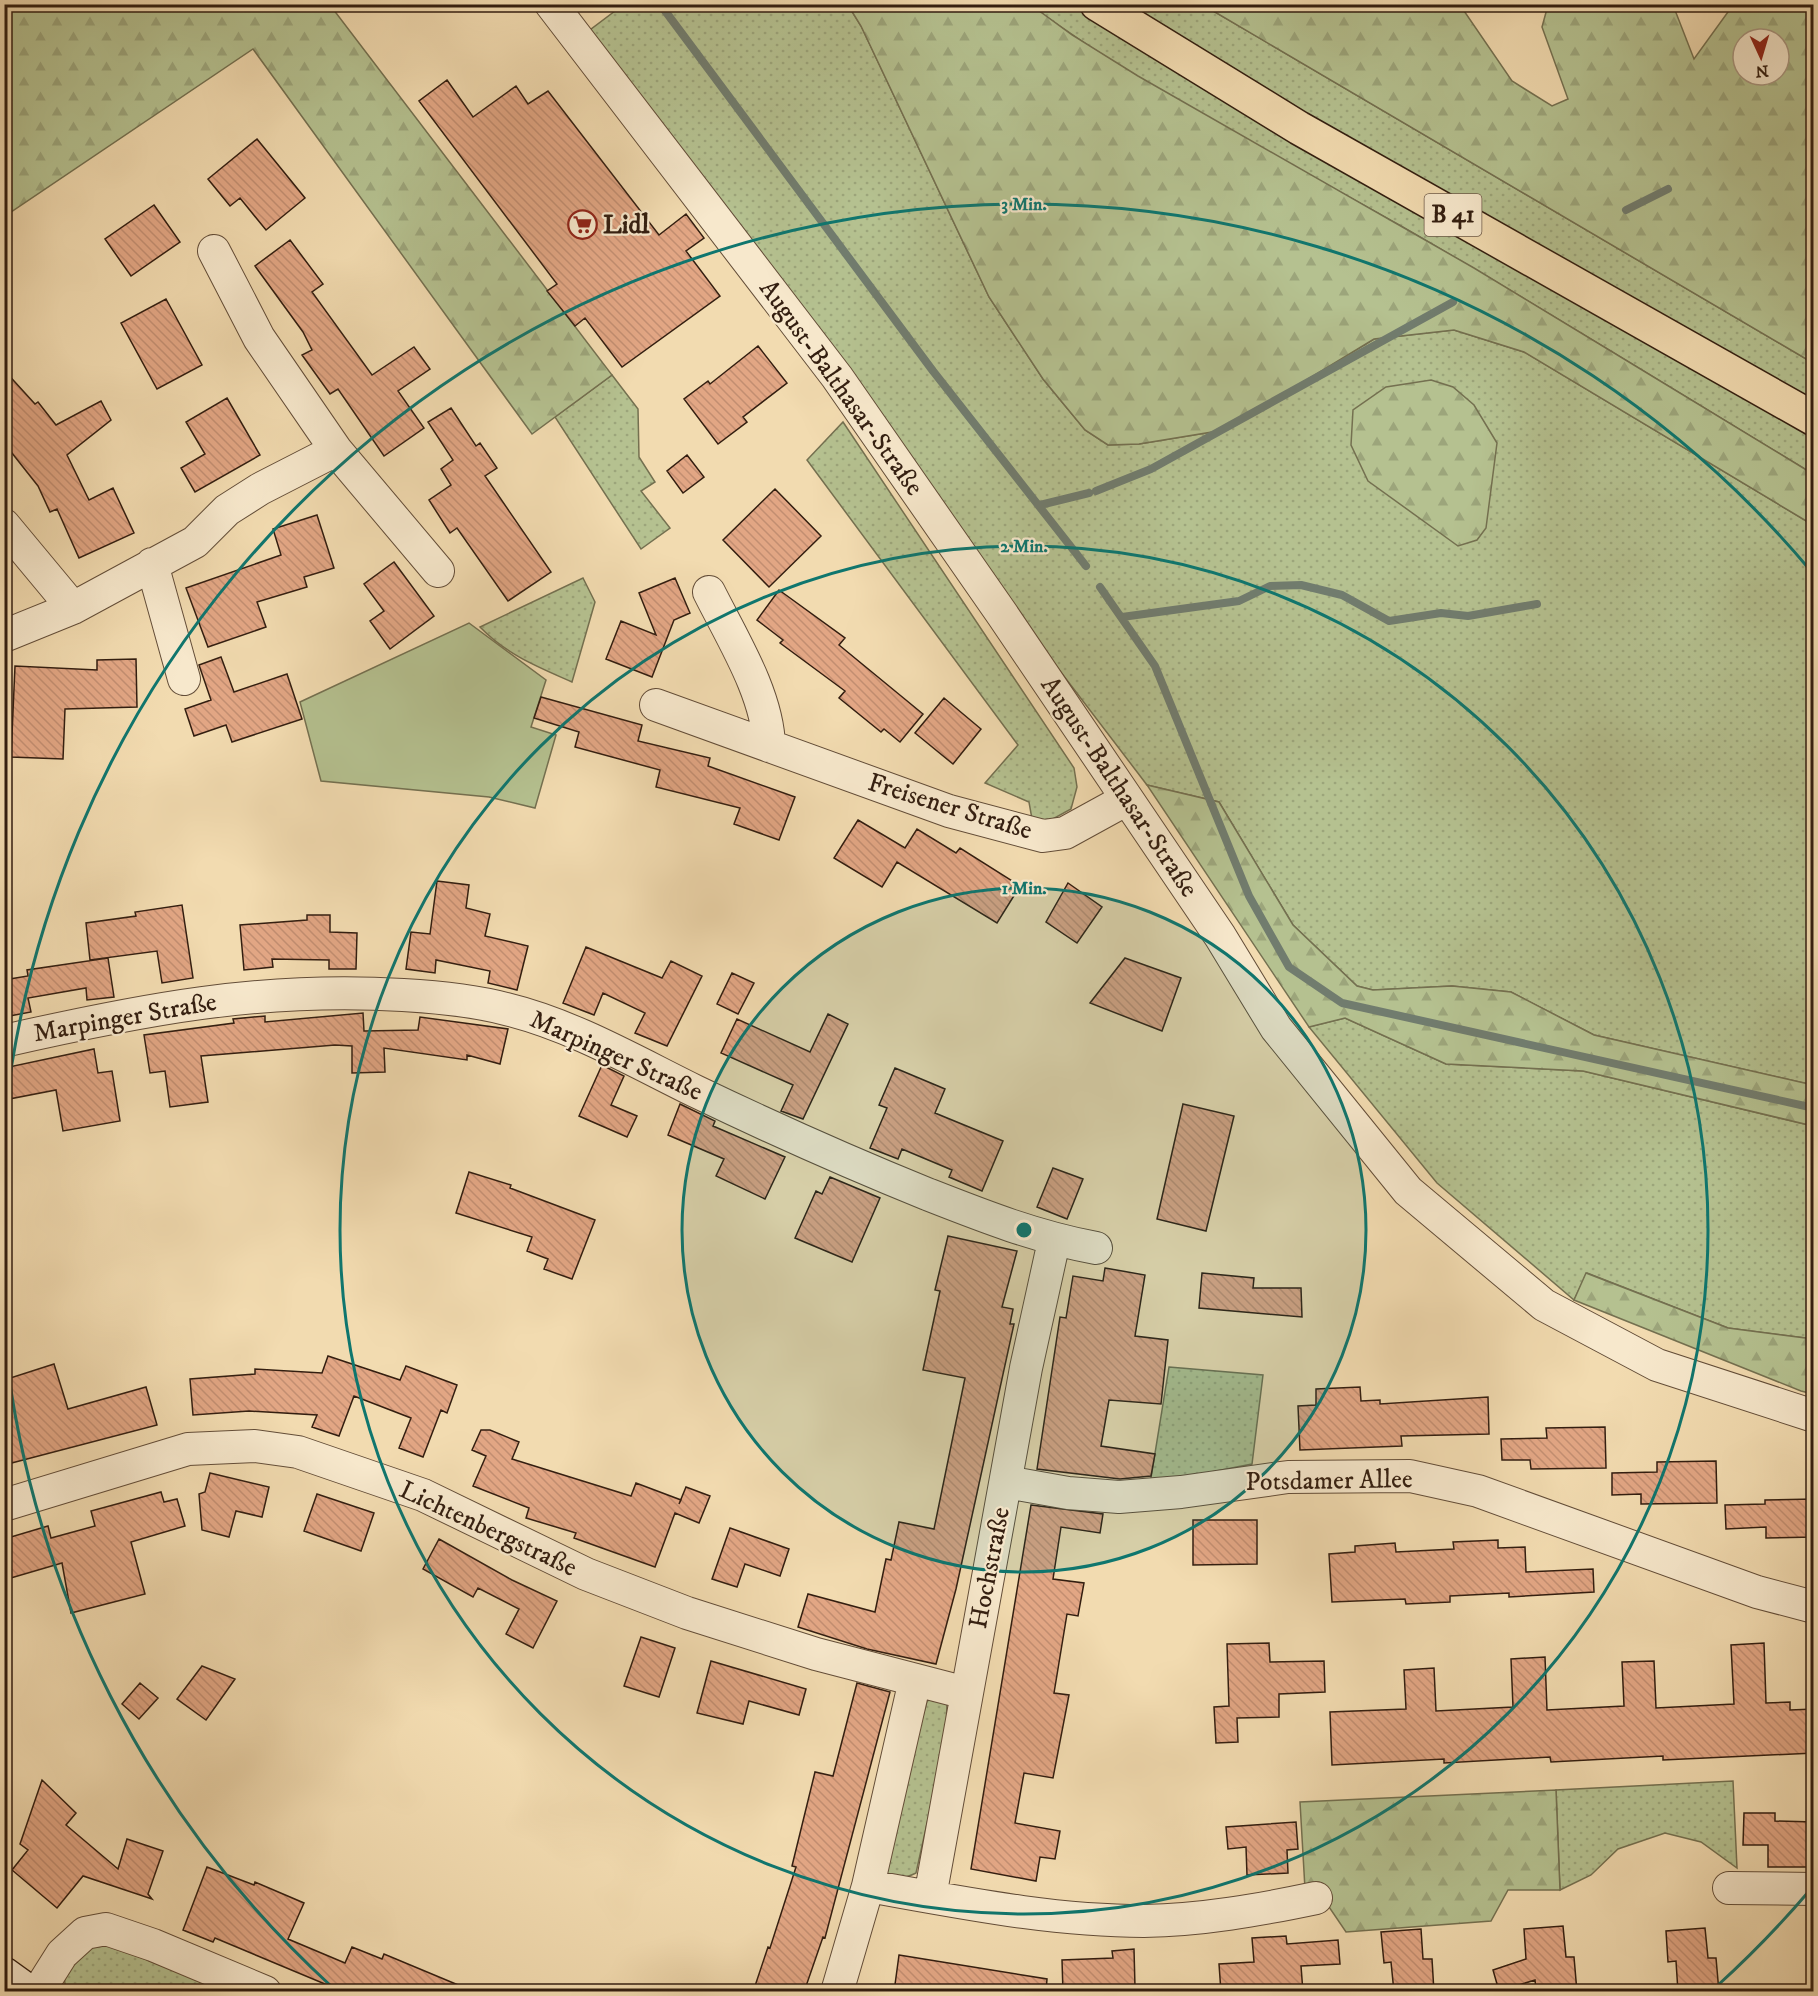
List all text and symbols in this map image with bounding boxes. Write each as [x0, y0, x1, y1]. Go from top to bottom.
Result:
north arrow [1731, 27, 1791, 87]
text: N [1755, 61, 1769, 81]
text: 3 Min. [1001, 194, 1047, 216]
road number: B 41 [1424, 194, 1482, 236]
supermarket icon: Lidl [566, 209, 598, 241]
place label: Lidl [603, 209, 650, 242]
street label: August-Balthasar-Straße [751, 273, 931, 503]
text: 2 Min. [1000, 536, 1048, 558]
street label: August-Balthasar-Straße [1033, 670, 1205, 904]
street label: Freisener Straße [864, 766, 1036, 848]
text: 1 Min. [1001, 878, 1047, 900]
street label: Marpinger Straße [31, 986, 219, 1050]
street label: Marpinger Straße [524, 1003, 708, 1109]
centre of rings [1014, 1220, 1034, 1240]
street label: Potsdamer Allee [1245, 1463, 1413, 1499]
street label: Lichtenbergstraße [394, 1473, 582, 1585]
street label: Hochstraße [962, 1504, 1018, 1632]

